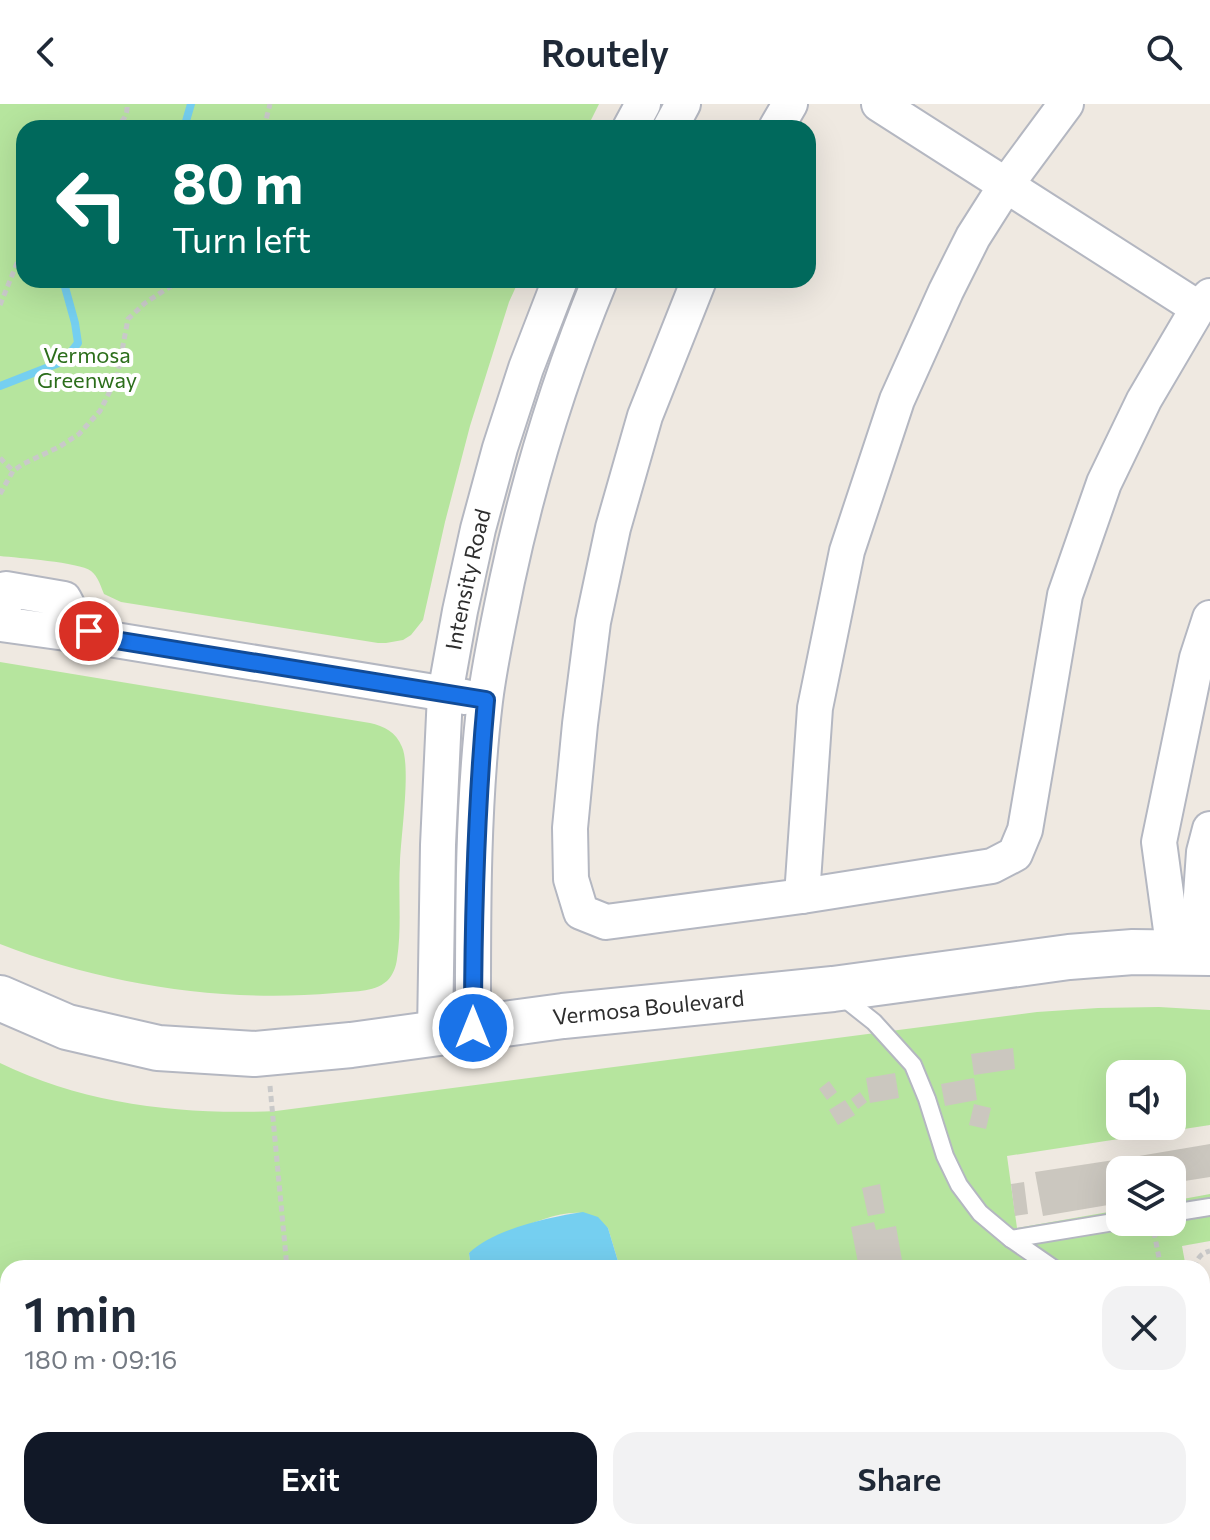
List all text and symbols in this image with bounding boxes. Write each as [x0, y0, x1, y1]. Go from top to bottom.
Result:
icon: back [24, 30, 68, 74]
text: Routely [541, 30, 669, 74]
icon: search [1142, 30, 1186, 74]
text: 80 m [172, 147, 303, 216]
icon: left [40, 152, 144, 256]
text: Turn left [172, 216, 311, 260]
park label: Vermosa Greenway [37, 341, 137, 393]
street label: Intensity Road [439, 506, 496, 652]
pin [55, 597, 123, 665]
icon: arrive [67, 609, 111, 653]
street label: Vermosa Boulevard [551, 984, 746, 1030]
position arrow [431, 986, 515, 1070]
map controls [1106, 1060, 1186, 1236]
button: sound [1106, 1060, 1186, 1140]
button: layers [1106, 1156, 1186, 1236]
text: 1 min [24, 1283, 137, 1342]
button: close [1102, 1286, 1186, 1370]
text: 180 m · 09:16 [24, 1343, 177, 1374]
button: Exit [24, 1432, 597, 1524]
button: Share [613, 1432, 1186, 1524]

